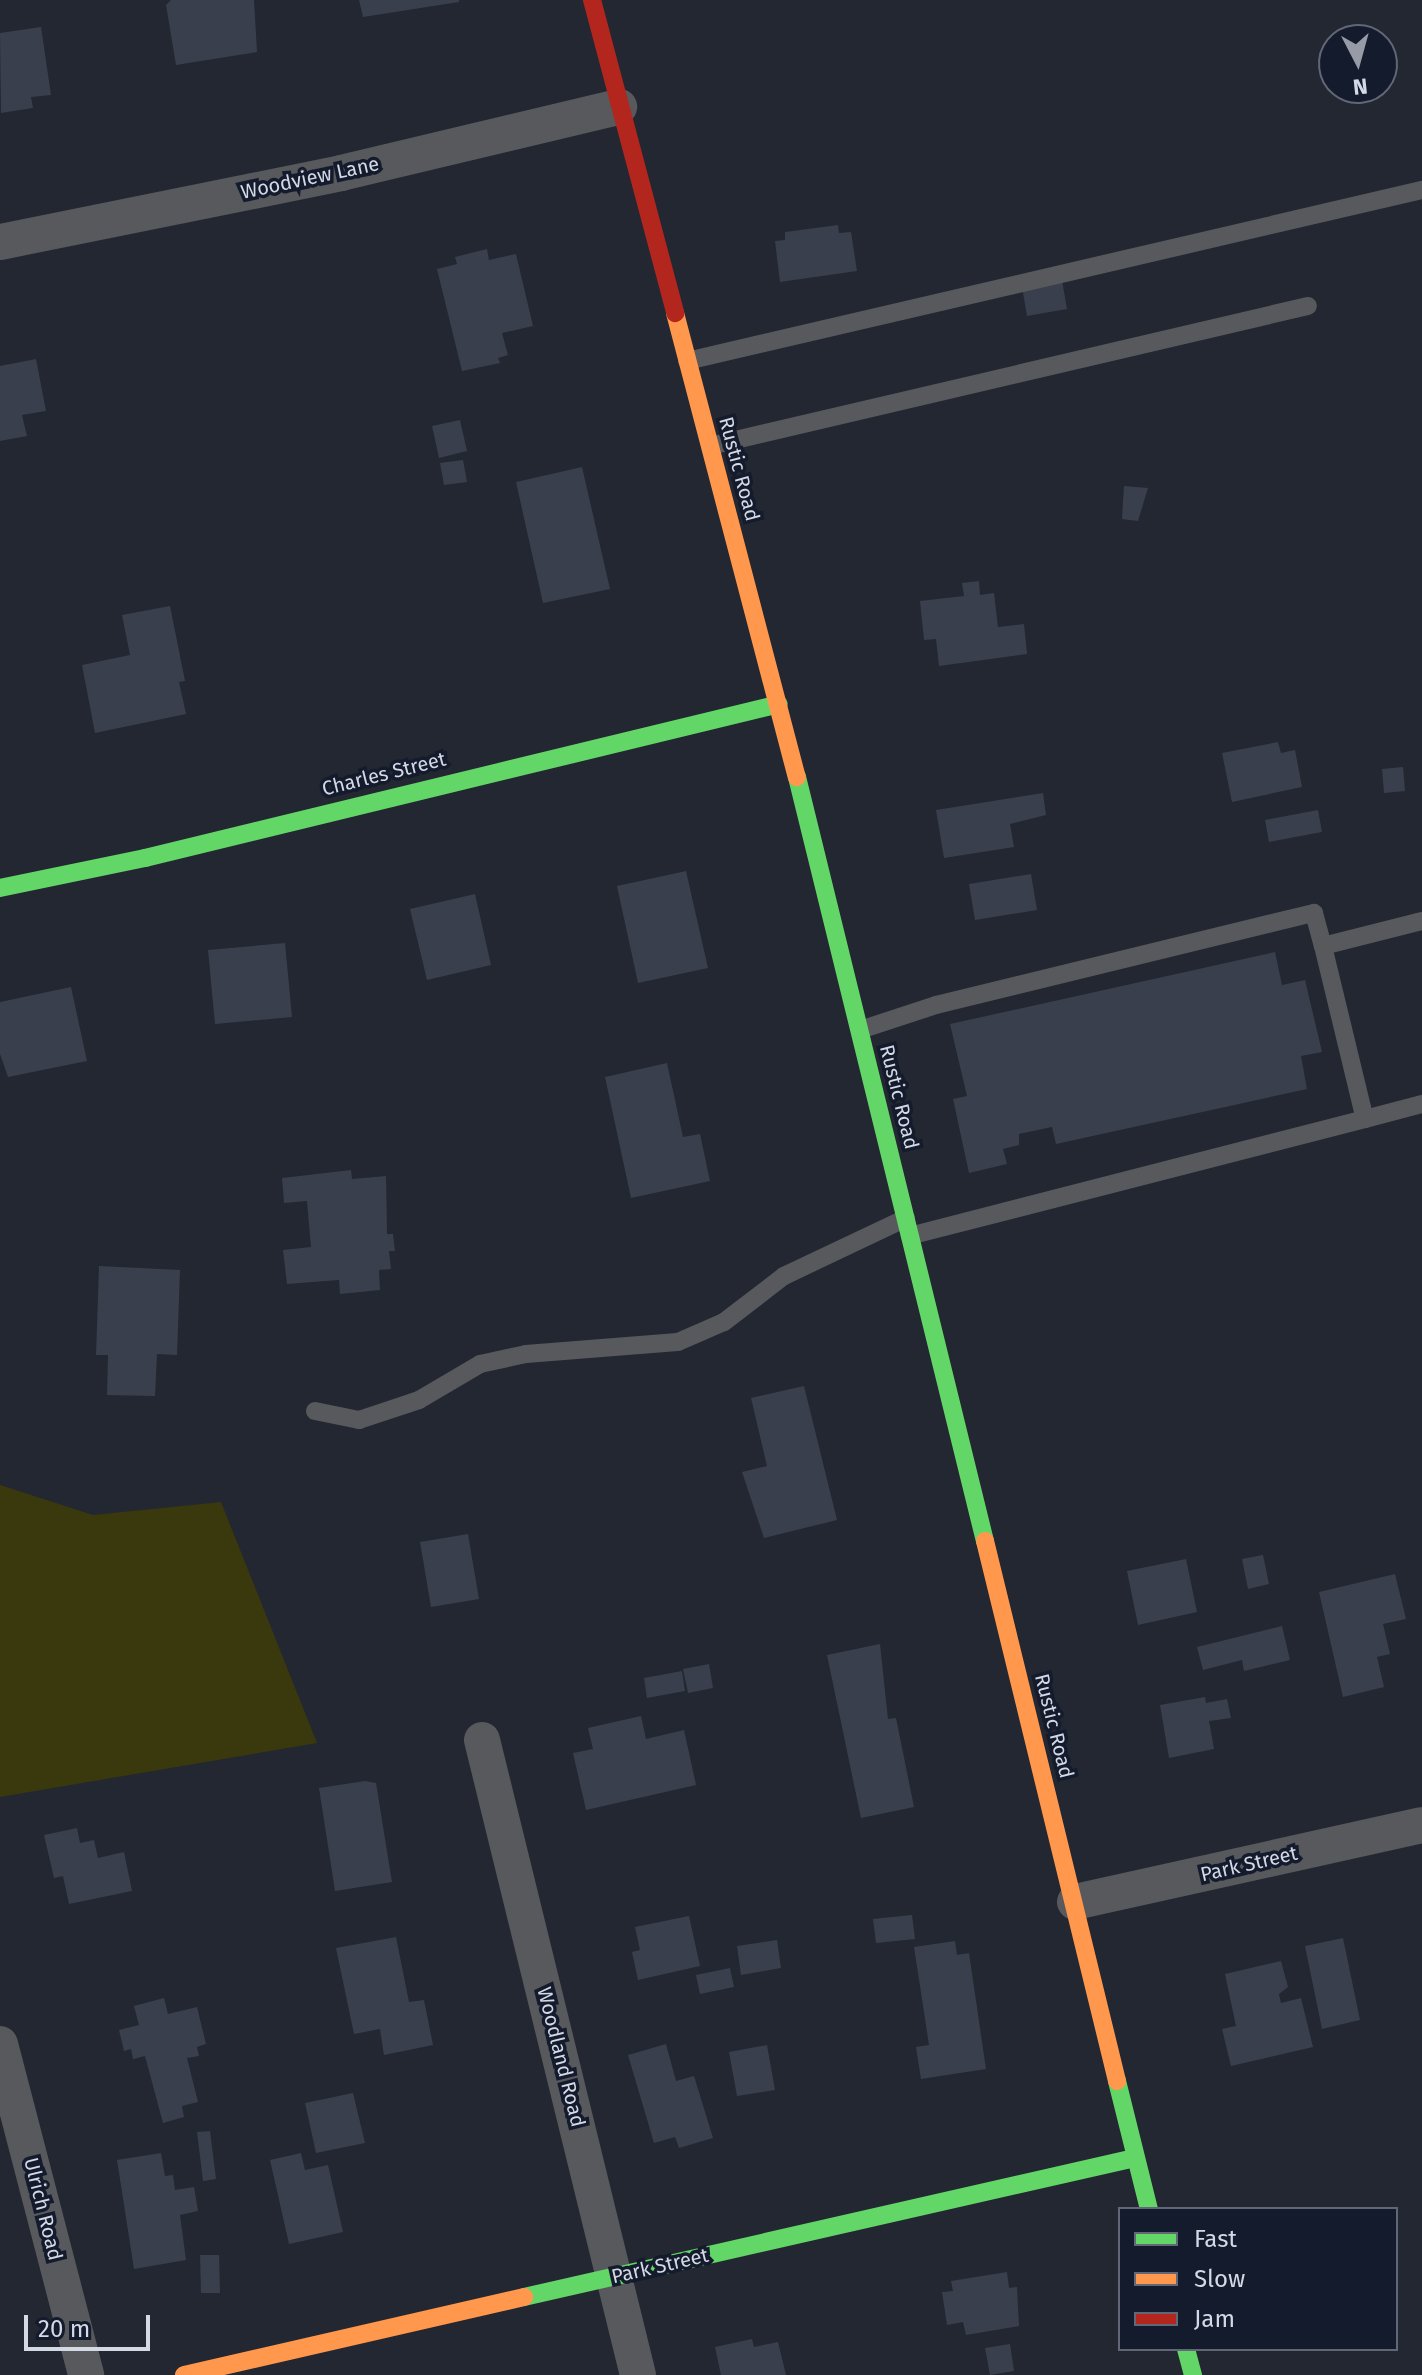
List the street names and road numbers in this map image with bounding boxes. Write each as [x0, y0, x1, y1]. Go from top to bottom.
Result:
street label: Woodview Lane [239, 152, 381, 204]
street label: Rustic Road [714, 414, 764, 524]
street label: Charles Street [320, 747, 448, 801]
street label: Rustic Road [874, 1042, 924, 1152]
street label: Rustic Road [1029, 1671, 1079, 1781]
street label: Park Street [1198, 1841, 1300, 1887]
street label: Woodland Road [532, 1985, 590, 2129]
street label: Ulrich Road [19, 2155, 67, 2263]
street label: Park Street [609, 2243, 711, 2289]

